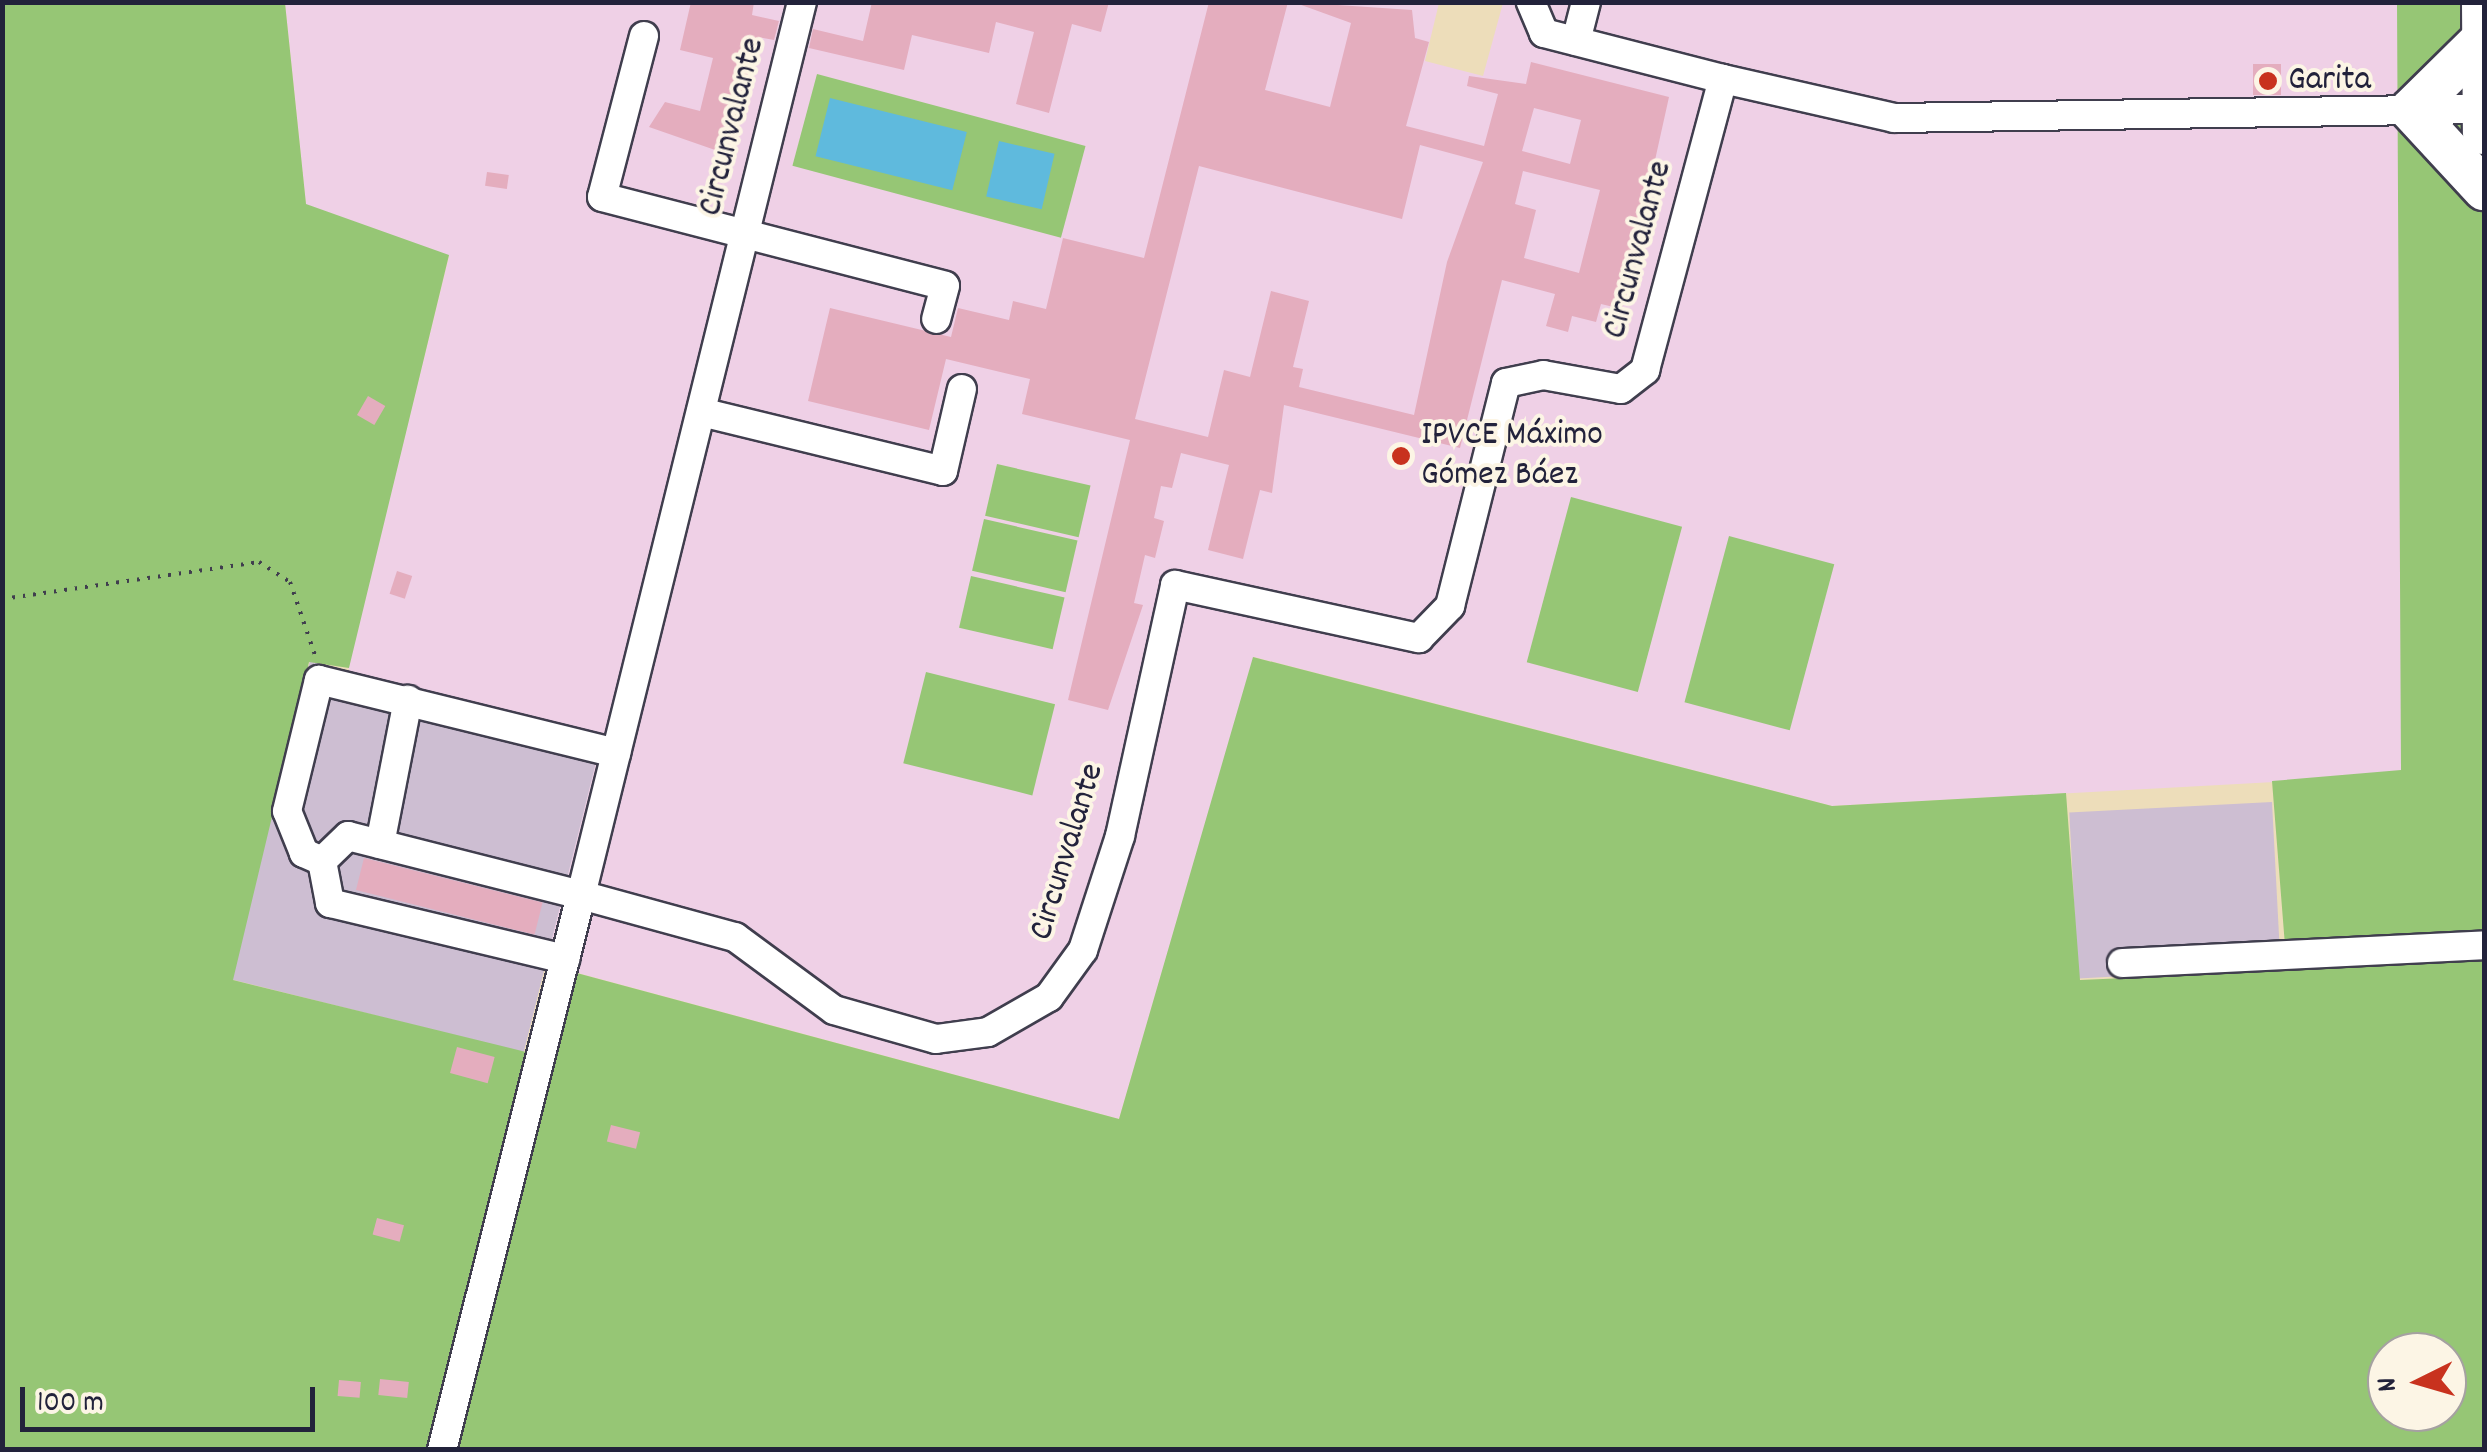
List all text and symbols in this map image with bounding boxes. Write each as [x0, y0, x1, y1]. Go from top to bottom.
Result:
street label: Circunvalante [691, 34, 775, 220]
place label: Garita [2288, 60, 2371, 102]
marker: Garita [2257, 70, 2279, 92]
street label: Circunvalante [1595, 157, 1683, 343]
place label: IPVCE Máximo Gómez Báez [1421, 415, 1603, 497]
marker: IPVCE Máximo Gómez Báez [1390, 445, 1412, 467]
street label: Circunvalante [1021, 759, 1115, 945]
north arrow [2367, 1332, 2467, 1432]
scale bar [25, 1367, 320, 1429]
text: N [2369, 1376, 2410, 1393]
text: 100 m [37, 1383, 104, 1426]

